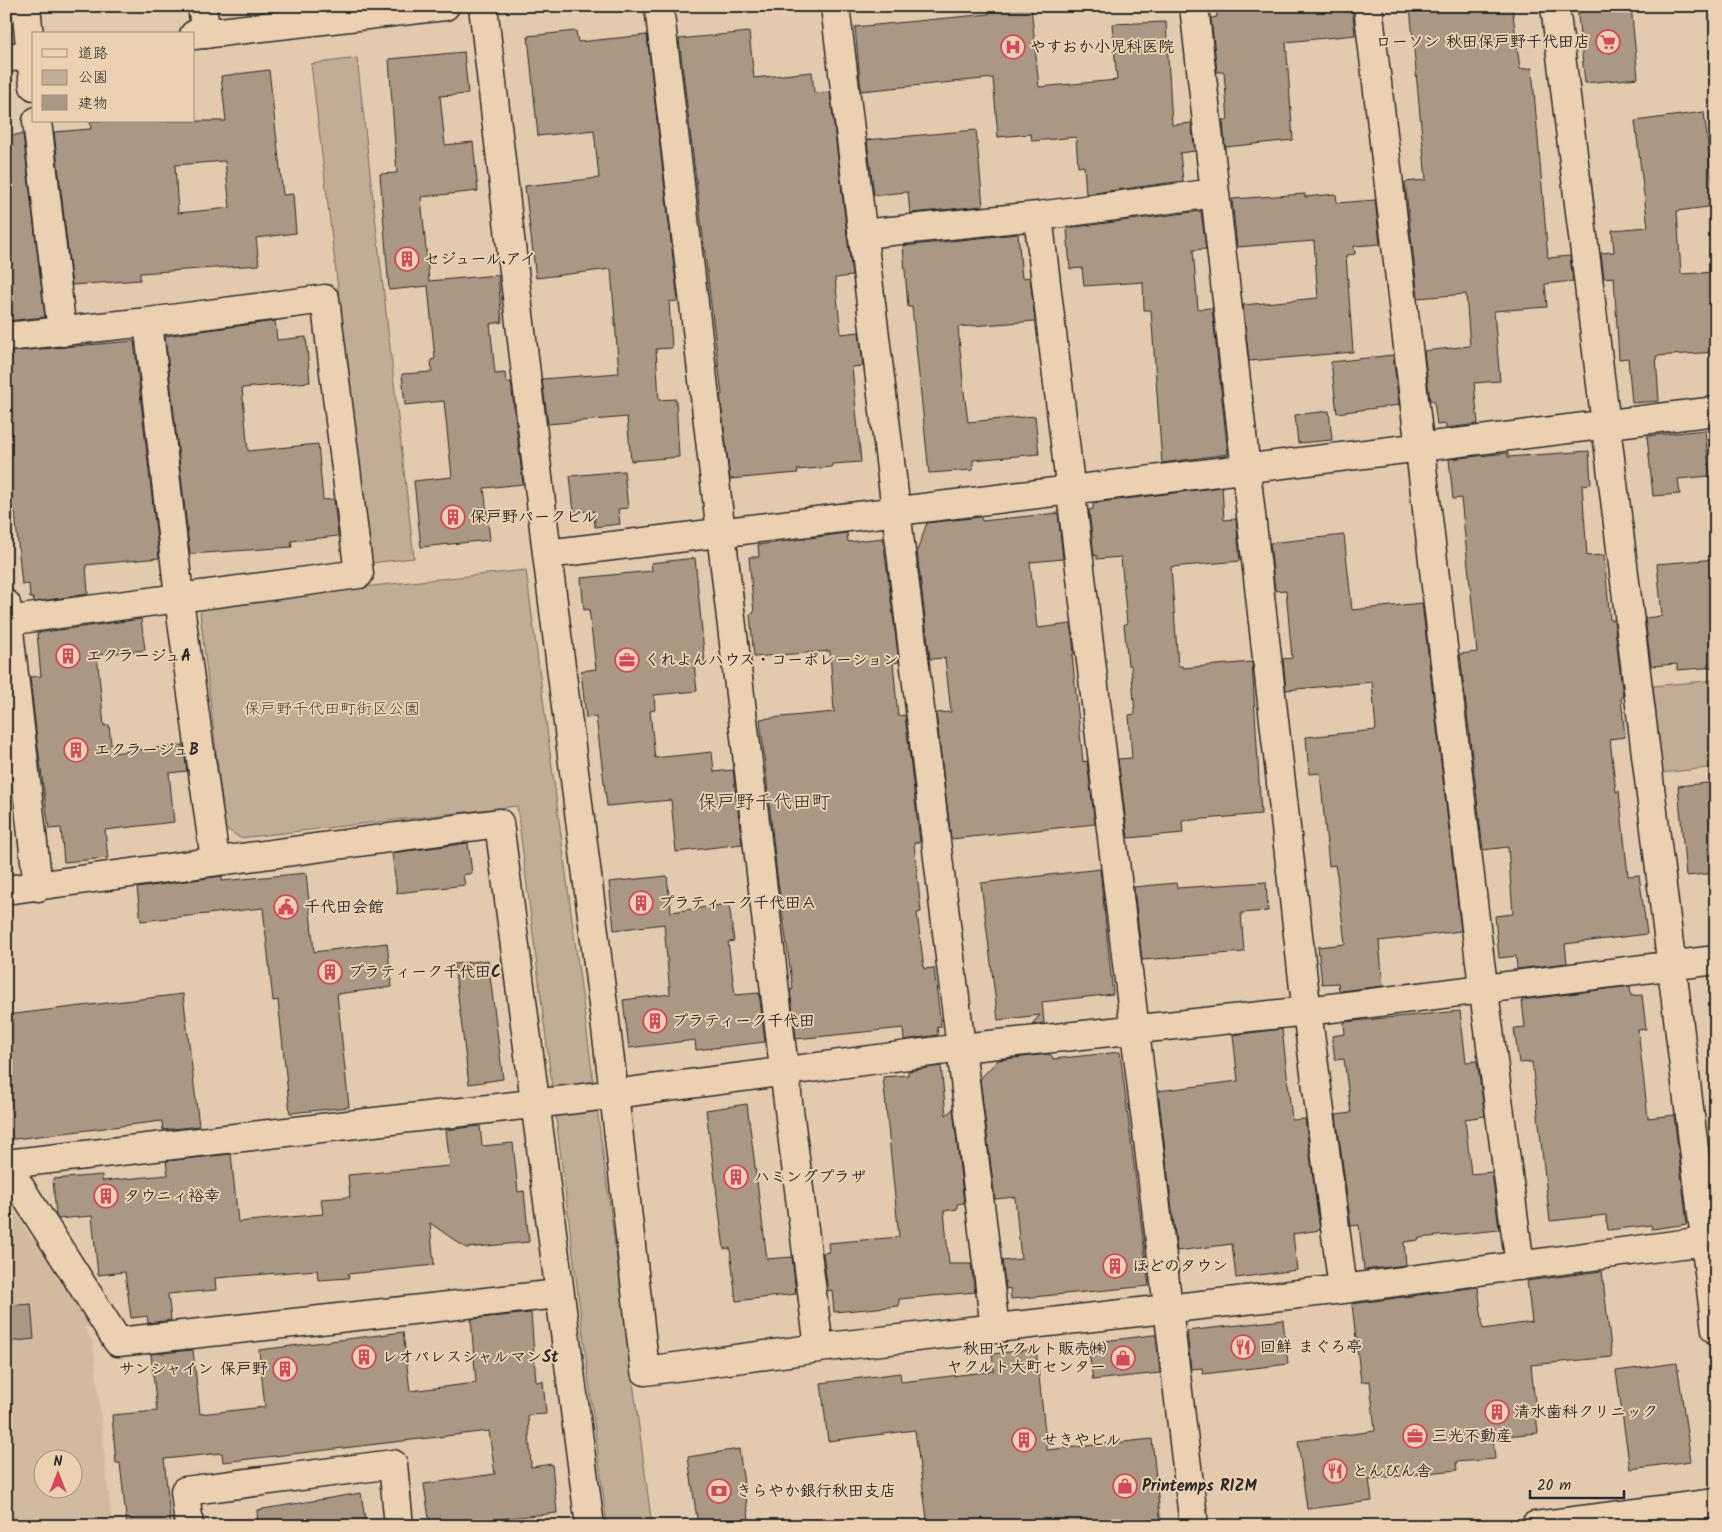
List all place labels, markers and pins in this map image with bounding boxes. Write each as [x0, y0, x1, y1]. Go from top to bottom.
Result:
supermarket icon: ローソン 秋田保戸野千代田店 [1595, 29, 1621, 55]
place label: ローソン 秋田保戸野千代田店 [1376, 30, 1590, 55]
hospital icon: やすおか小児科医院 [1000, 34, 1026, 60]
place label: やすおか小児科医院 [1030, 35, 1174, 60]
building icon: セジュール.アイ [394, 246, 420, 272]
place label: セジュール.アイ [424, 247, 537, 272]
building icon: 保戸野パークビル [440, 504, 466, 530]
place label: 保戸野パークビル [470, 505, 598, 530]
building icon: エクラージュA [55, 643, 81, 669]
place label: エクラージュA [86, 644, 191, 669]
office icon: くれよんハウス・コーポレーション [614, 647, 640, 673]
place label: くれよんハウス・コーポレーション [644, 648, 899, 673]
building icon: エクラージュB [63, 737, 89, 763]
place label: エクラージュB [94, 738, 199, 763]
building icon: プラティーク千代田Ａ [628, 890, 654, 916]
place label: プラティーク千代田Ａ [658, 891, 817, 916]
public building icon: 千代田会館 [273, 894, 299, 920]
place label: 千代田会館 [304, 895, 384, 920]
building icon: プラティーク千代田C [317, 959, 343, 985]
place label: プラティーク千代田C [348, 960, 501, 985]
building icon: プラティーク千代田 [642, 1008, 668, 1034]
place label: プラティーク千代田 [672, 1009, 815, 1034]
building icon: ハミングプラザ [723, 1164, 749, 1190]
place label: ハミングプラザ [754, 1165, 866, 1190]
building icon: タウニィ裕幸 [93, 1183, 119, 1209]
place label: タウニィ裕幸 [124, 1184, 220, 1209]
building icon: ほどのタウン [1102, 1253, 1128, 1279]
place label: ほどのタウン [1132, 1254, 1228, 1279]
restaurant icon: 回鮮 まぐろ亭 [1230, 1334, 1256, 1360]
place label: 回鮮 まぐろ亭 [1260, 1335, 1362, 1360]
place label: 秋田ヤクルト販売㈱ ヤクルト大町センター [947, 1337, 1106, 1380]
building icon: レオパレスシャルマンSt [351, 1344, 377, 1370]
place label: レオパレスシャルマンSt [382, 1345, 559, 1370]
shop icon: 秋田ヤクルト販売㈱ ヤクルト大町センター [1110, 1345, 1136, 1371]
building icon: サンシャイン 保戸野 [272, 1356, 298, 1382]
place label: サンシャイン 保戸野 [118, 1357, 268, 1382]
building icon: 清水歯科クリニック [1484, 1399, 1510, 1425]
place label: 清水歯科クリニック [1514, 1400, 1658, 1425]
office icon: 三光不動産 [1402, 1423, 1428, 1449]
place label: 三光不動産 [1432, 1424, 1512, 1449]
building icon: せきやビル [1011, 1427, 1037, 1453]
place label: せきやビル [1042, 1428, 1122, 1453]
restaurant icon: とんぴん舎 [1322, 1458, 1348, 1484]
place label: とんぴん舎 [1352, 1459, 1432, 1484]
shop icon: Printemps RIZM [1112, 1473, 1138, 1499]
place label: Printemps RIZM [1142, 1474, 1258, 1499]
bank icon: きらやか銀行秋田支店 [706, 1478, 732, 1504]
place label: きらやか銀行秋田支店 [736, 1479, 896, 1504]

